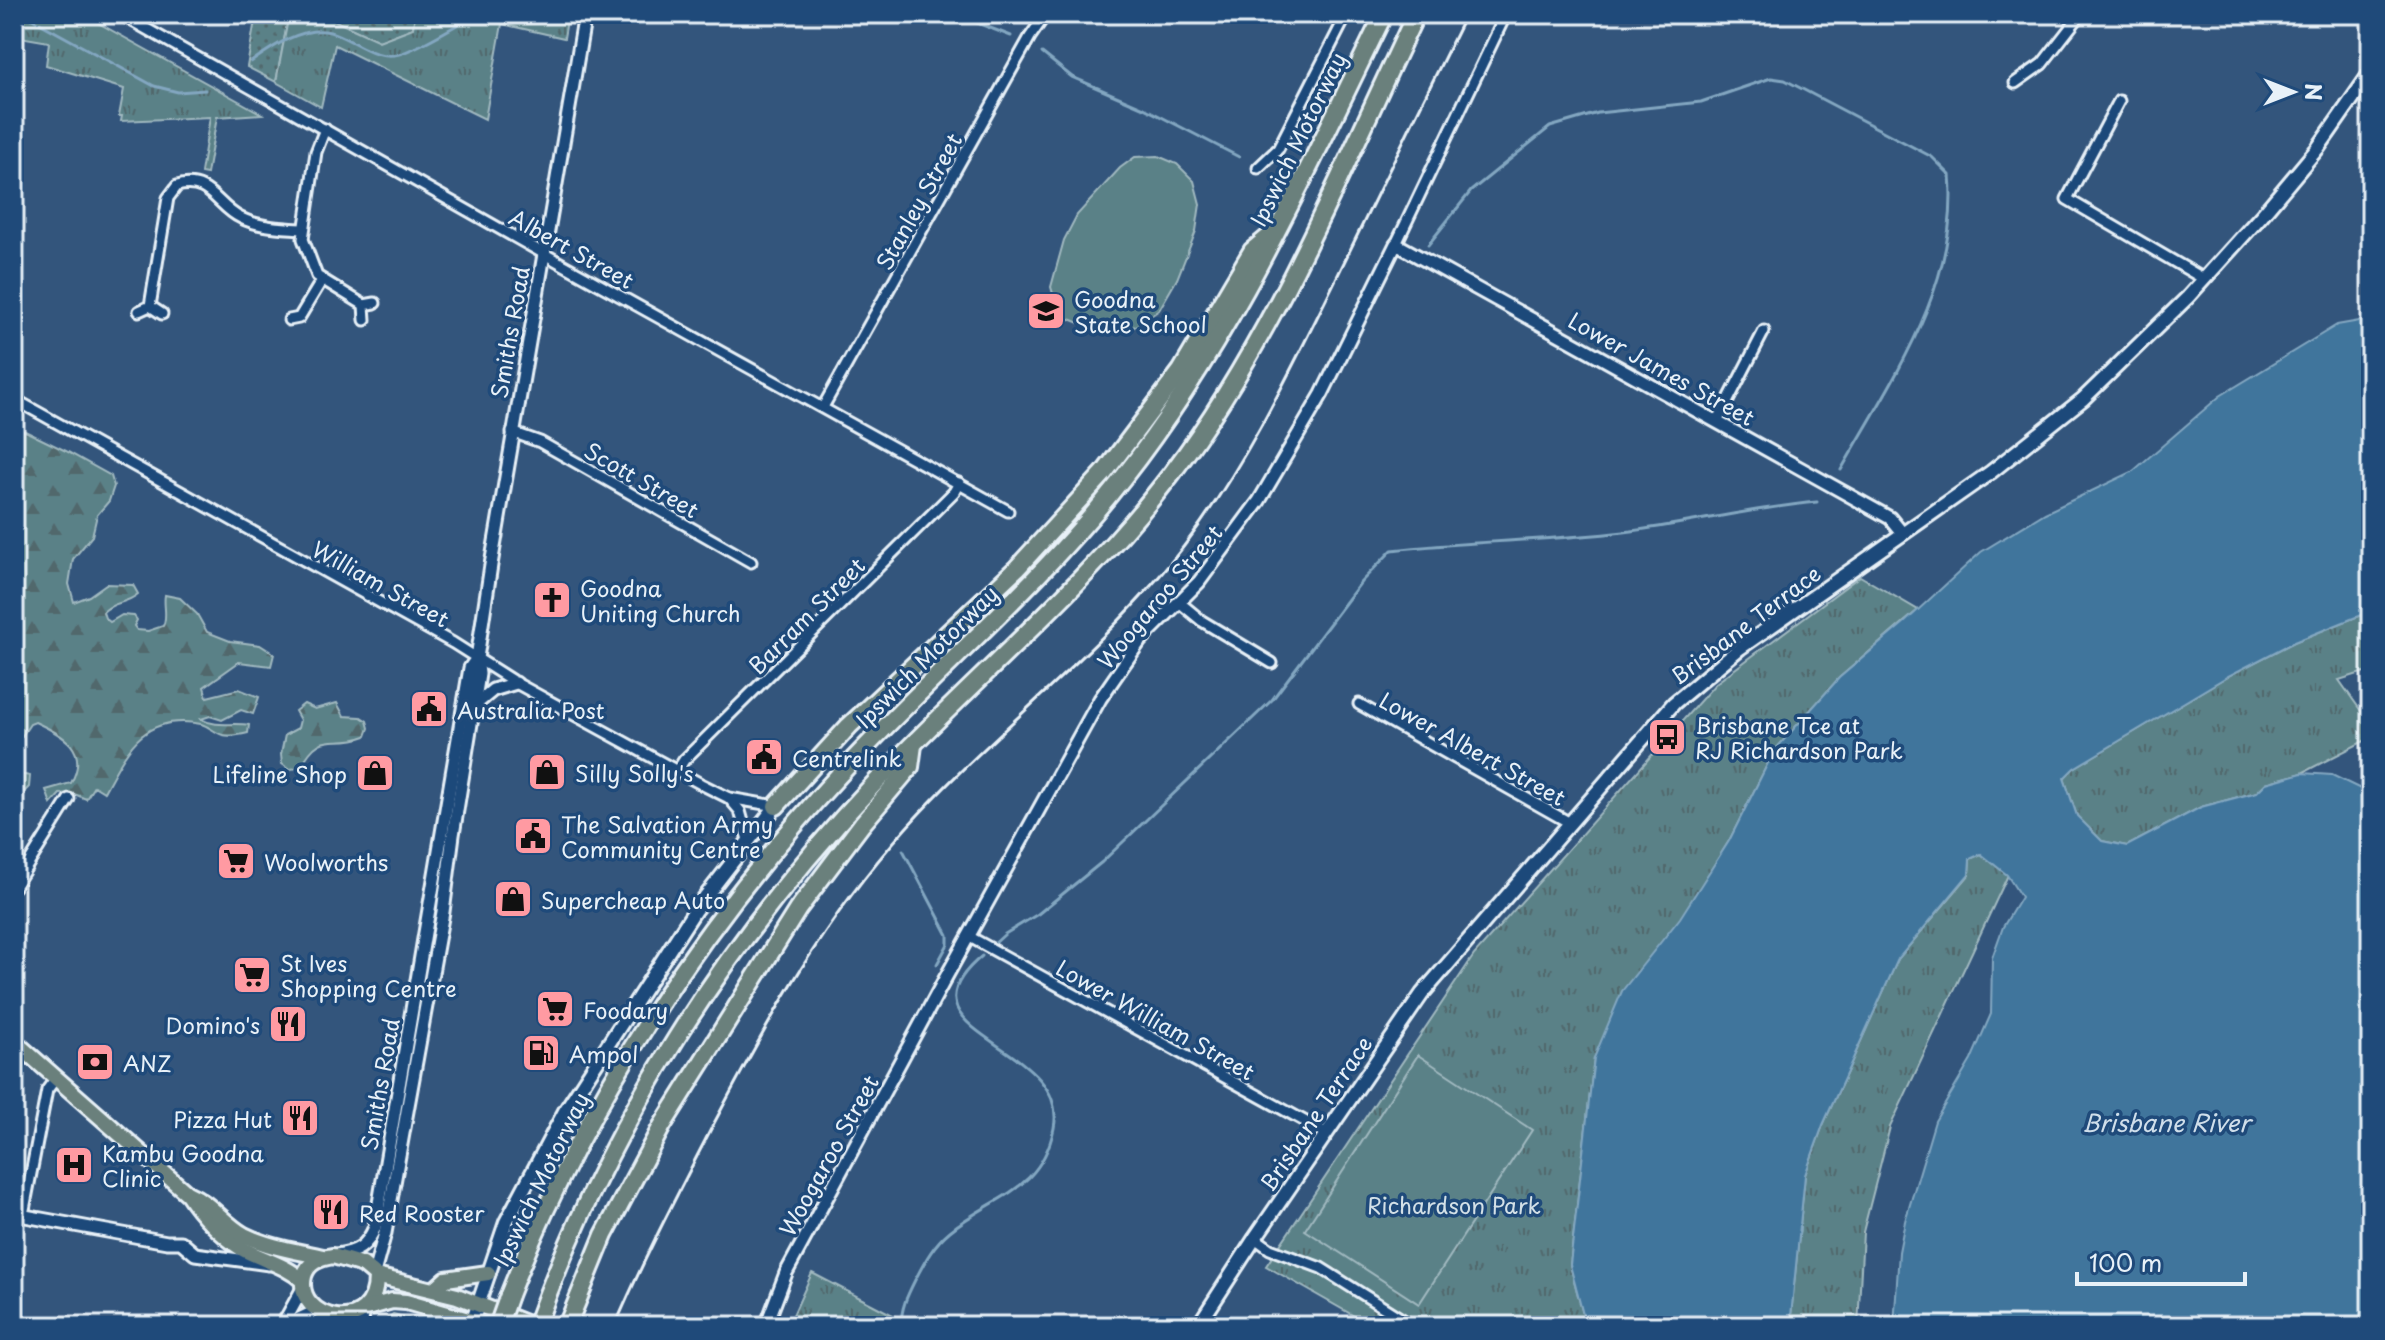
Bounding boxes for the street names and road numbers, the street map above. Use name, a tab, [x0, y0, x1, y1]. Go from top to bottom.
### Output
street label: Ipswich Motorway	[1241, 46, 1353, 232]
street label: Stanley Street	[867, 127, 969, 275]
street label: Albert Street	[504, 200, 640, 296]
street label: Smiths Road	[481, 263, 537, 401]
street label: Lower James Street	[1563, 303, 1761, 433]
street label: Scott Street	[579, 433, 706, 525]
street label: Woogaroo Street	[1089, 517, 1229, 675]
street label: William Street	[306, 532, 456, 634]
street label: Barram Street	[740, 549, 872, 681]
street label: Brisbane Terrace	[1663, 556, 1827, 692]
street label: Ipswich Motorway	[847, 577, 1005, 735]
street label: Lower Albert Street	[1374, 683, 1572, 813]
street label: Lower William Street	[1051, 951, 1261, 1087]
street label: Smiths Road	[351, 1015, 407, 1153]
street label: Brisbane Terrace	[1251, 1029, 1379, 1197]
street label: Woogaroo Street	[770, 1068, 886, 1241]
street label: Ipswich Motorway	[484, 1086, 596, 1272]

